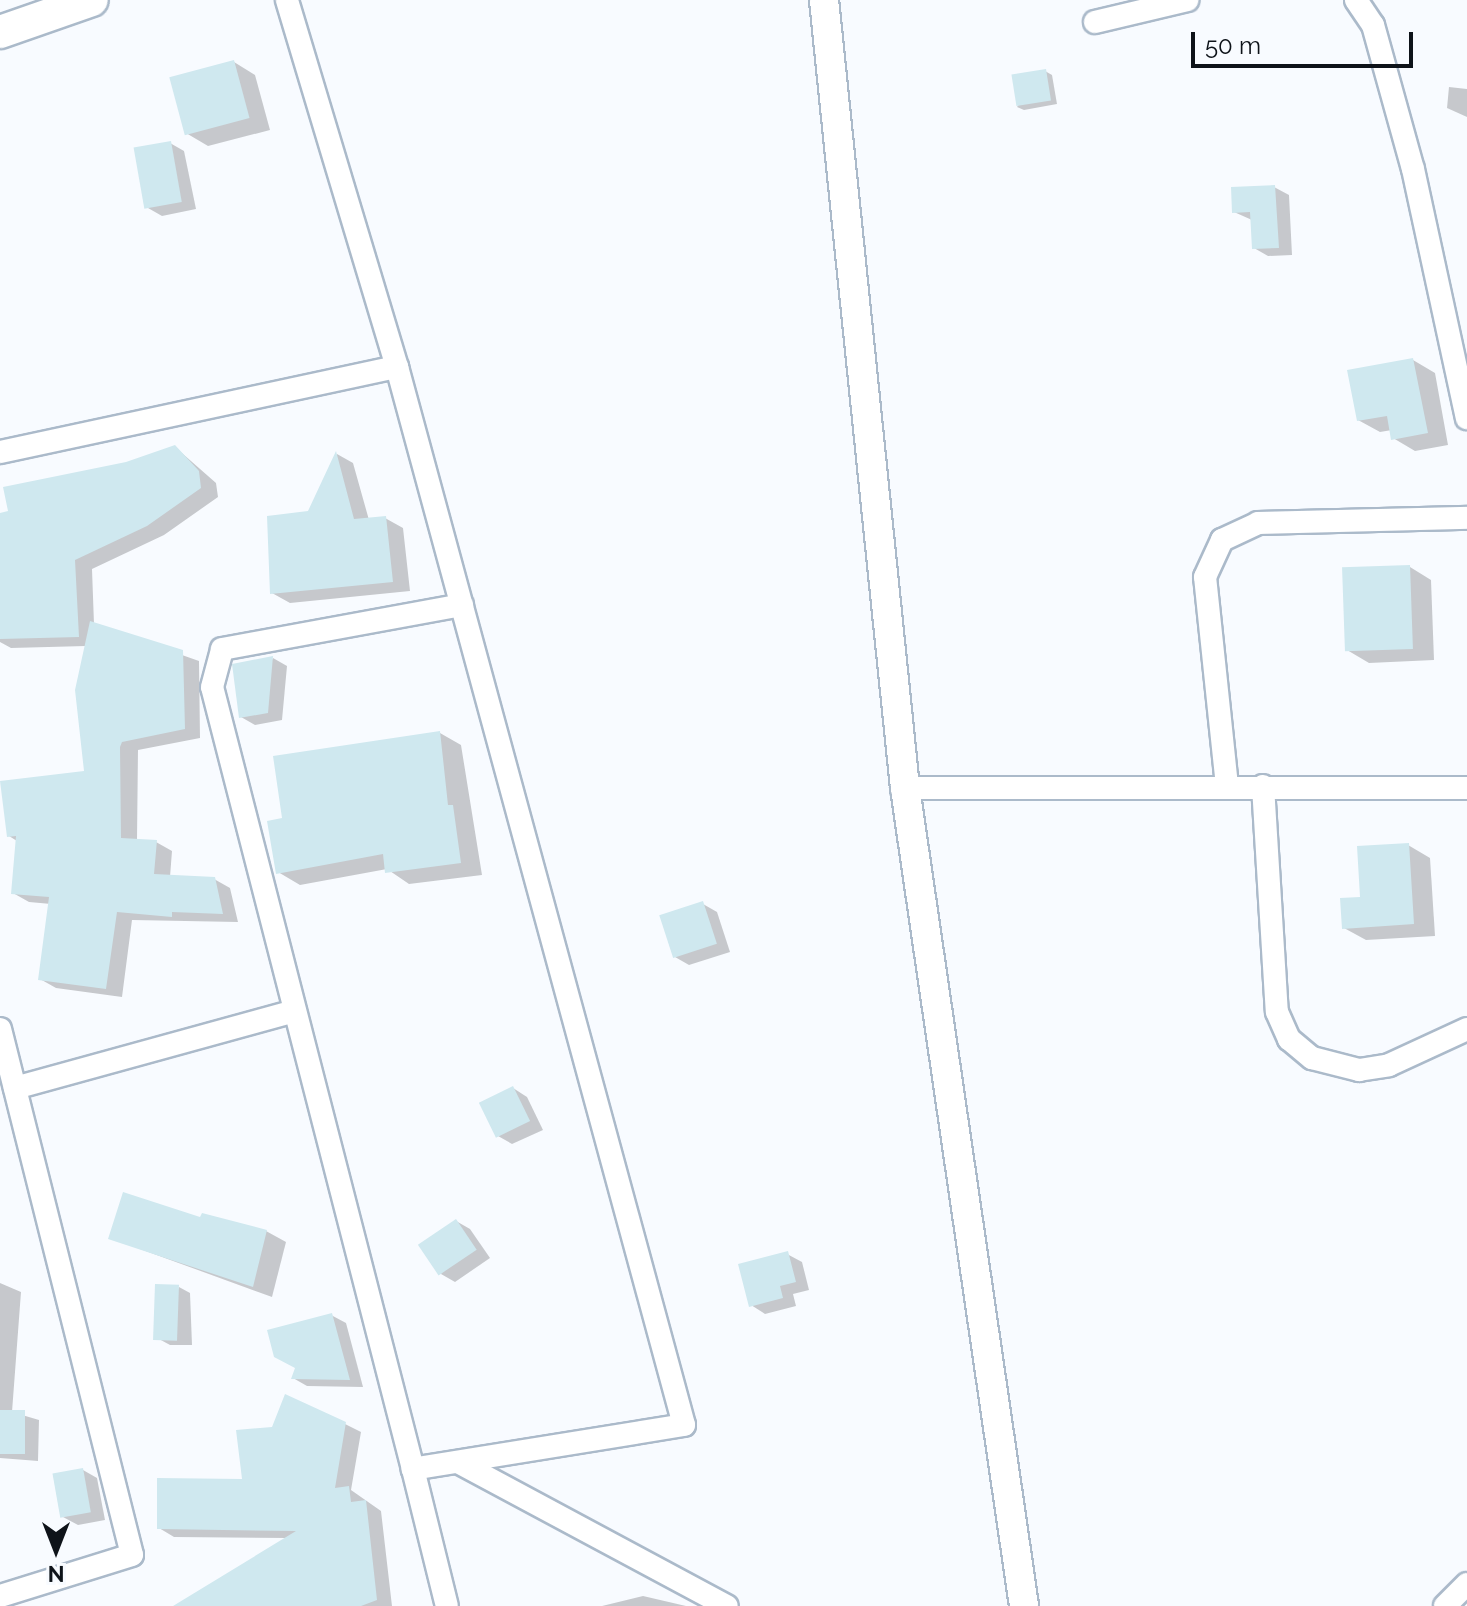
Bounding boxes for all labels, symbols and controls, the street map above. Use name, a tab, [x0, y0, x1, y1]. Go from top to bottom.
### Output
scale bar	[1195, 16, 1417, 66]
text: 50 m	[1205, 31, 1261, 60]
north arrow	[16, 1510, 96, 1590]
text: N	[48, 1561, 64, 1587]

